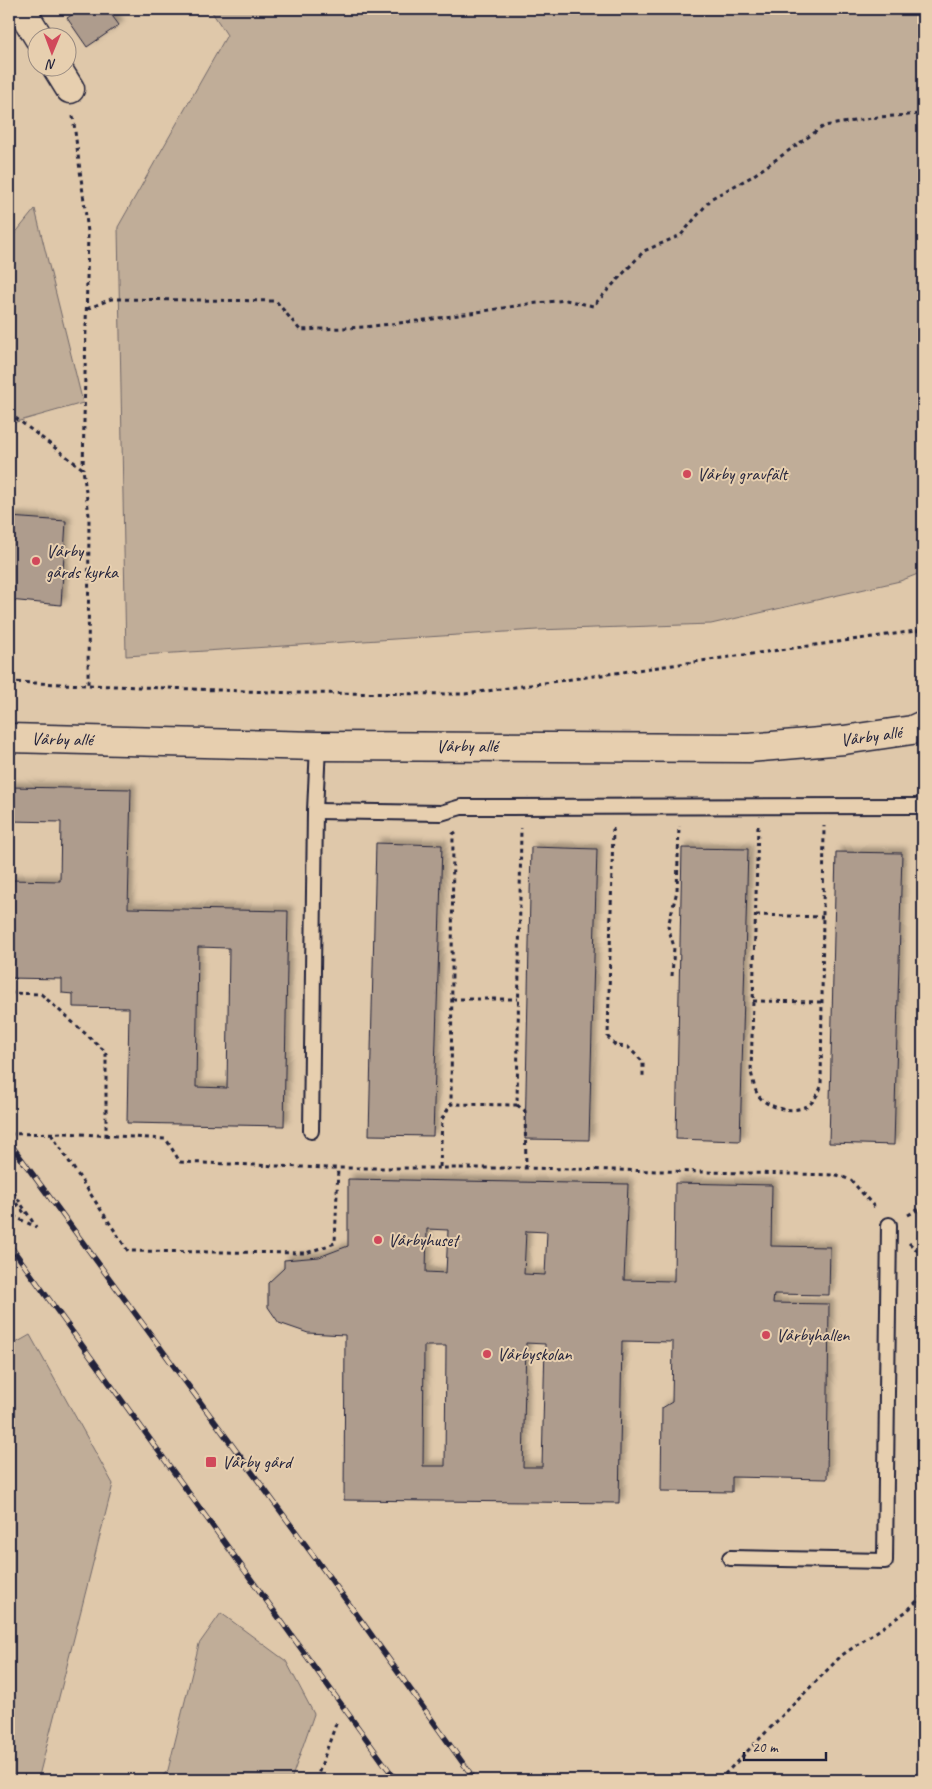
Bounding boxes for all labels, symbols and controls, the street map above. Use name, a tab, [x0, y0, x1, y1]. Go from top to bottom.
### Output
north arrow	[28, 28, 78, 78]
text: N	[45, 56, 56, 73]
place label: Vårby gravfält	[697, 463, 789, 485]
marker: Vårby gravfält	[681, 468, 693, 480]
place label: Vårby gårds kyrka	[46, 540, 119, 583]
marker: Vårby gårds kyrka	[30, 555, 42, 567]
street label: Vårby allé	[839, 720, 906, 751]
street label: Vårby allé	[31, 727, 96, 751]
street label: Vårby allé	[436, 735, 501, 757]
place label: Vårbyhuset	[388, 1229, 461, 1251]
marker: Vårbyhuset	[372, 1234, 384, 1246]
place label: Vårbyhallen	[776, 1324, 850, 1346]
marker: Vårbyhallen	[760, 1329, 772, 1341]
place label: Vårbyskolan	[497, 1343, 572, 1365]
marker: Vårbyskolan	[481, 1348, 493, 1360]
place label: Vårby gård	[222, 1451, 294, 1473]
marker: Vårby gård	[204, 1455, 218, 1469]
scale bar	[744, 1729, 827, 1761]
text: 20 m	[752, 1738, 779, 1757]

